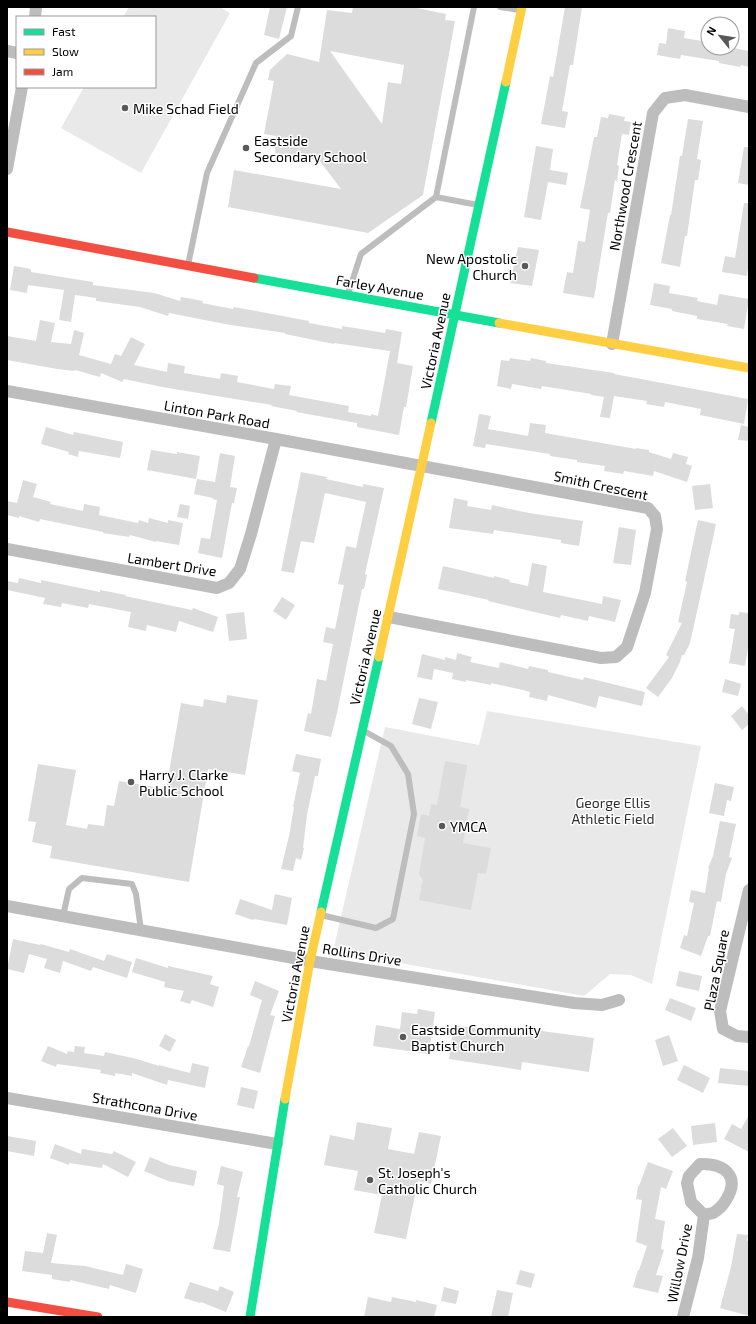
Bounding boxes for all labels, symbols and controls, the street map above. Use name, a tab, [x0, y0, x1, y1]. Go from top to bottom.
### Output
legend	[16, 16, 156, 88]
north arrow	[700, 16, 740, 56]
text: Fast	[52, 24, 76, 38]
text: N	[703, 24, 719, 37]
text: Slow	[52, 44, 79, 58]
text: Jam	[52, 64, 73, 78]
place label: Mike Schad Field	[133, 100, 239, 117]
marker: Mike Schad Field	[120, 103, 130, 113]
street label: Northwood Crescent	[605, 120, 645, 252]
place label: Eastside Secondary School	[254, 132, 367, 165]
marker: Eastside Secondary School	[241, 143, 251, 153]
place label: New Apostolic Church	[426, 250, 517, 283]
marker: New Apostolic Church	[520, 261, 530, 271]
street label: Farley Avenue	[335, 271, 425, 303]
street label: Victoria Avenue	[416, 291, 454, 391]
street label: Linton Park Road	[163, 396, 271, 432]
street label: Smith Crescent	[552, 467, 650, 503]
street label: Lambert Drive	[126, 549, 218, 579]
street label: Victoria Avenue	[346, 607, 384, 707]
place label: Harry J. Clarke Public School	[139, 766, 228, 799]
marker: Harry J. Clarke Public School	[126, 777, 136, 787]
park label: George Ellis Athletic Field	[571, 794, 655, 827]
place label: YMCA	[450, 818, 487, 835]
marker: YMCA	[437, 821, 447, 831]
street label: Victoria Avenue	[277, 924, 313, 1024]
street label: Plaza Square	[700, 928, 732, 1012]
street label: Rollins Drive	[321, 939, 403, 969]
place label: Eastside Community Baptist Church	[411, 1021, 542, 1054]
marker: Eastside Community Baptist Church	[398, 1032, 408, 1042]
street label: Strathcona Drive	[91, 1088, 199, 1124]
place label: St. Joseph's Catholic Church	[378, 1164, 477, 1197]
marker: St. Joseph's Catholic Church	[365, 1175, 375, 1185]
street label: Willow Drive	[663, 1222, 695, 1304]

